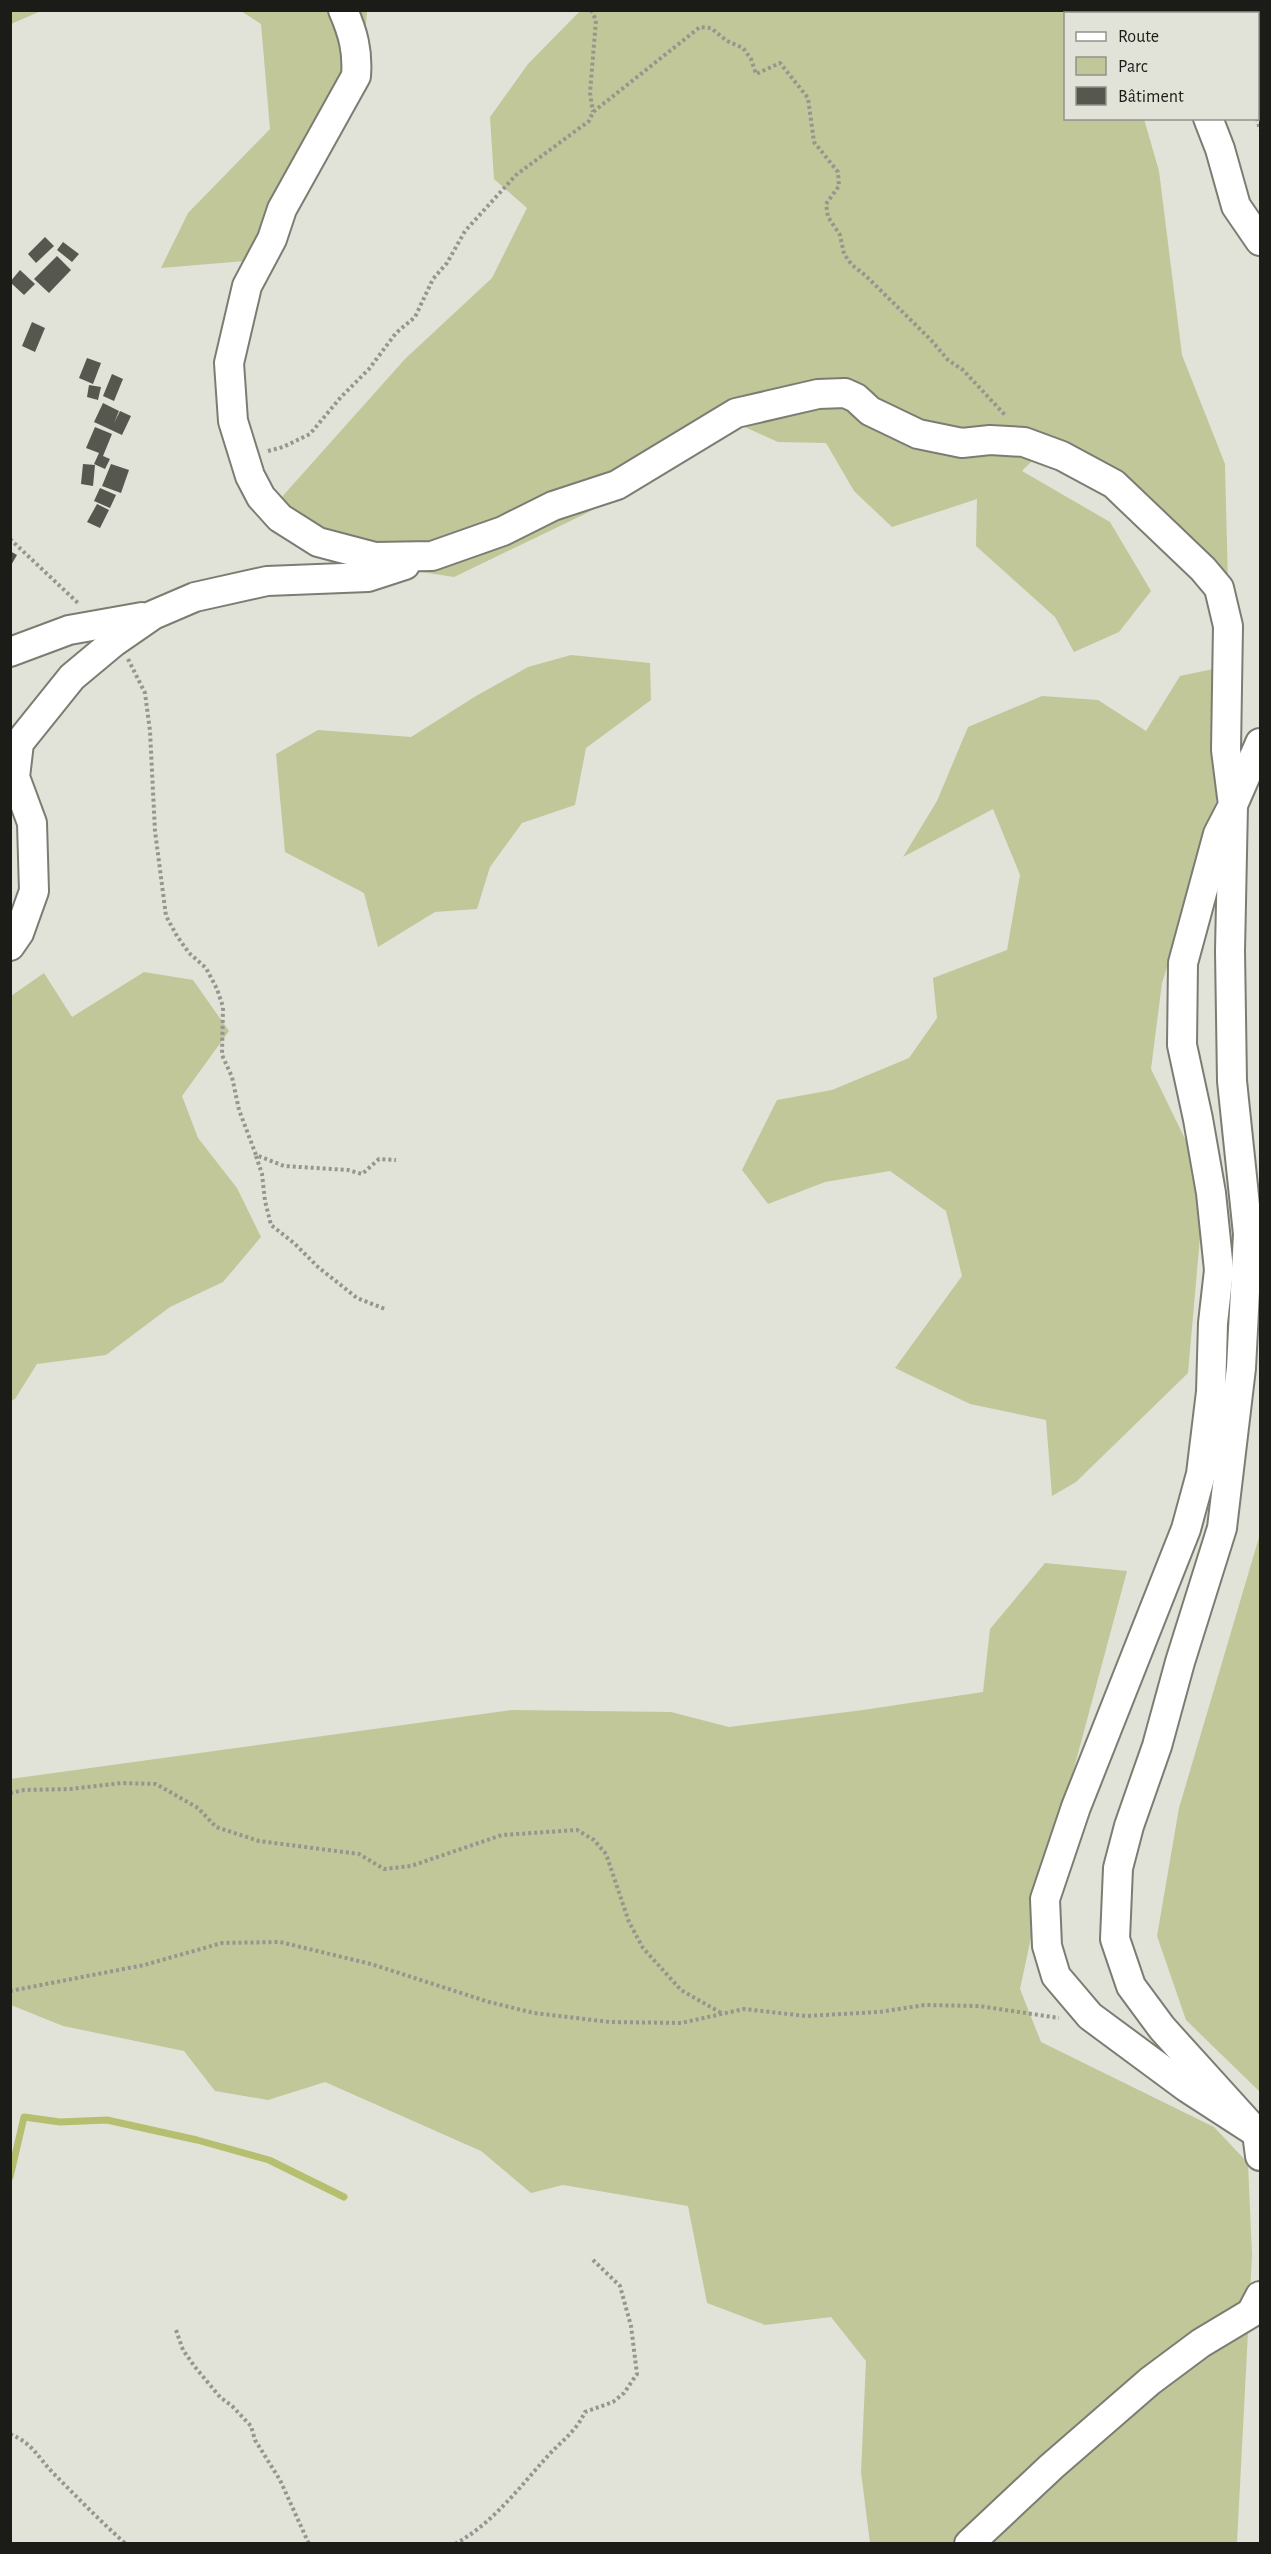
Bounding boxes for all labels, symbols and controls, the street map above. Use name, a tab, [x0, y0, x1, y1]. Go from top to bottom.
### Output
legend	[1064, 12, 1259, 120]
text: Route	[1118, 28, 1159, 46]
text: Parc	[1118, 58, 1148, 76]
text: Bâtiment	[1118, 88, 1184, 106]

